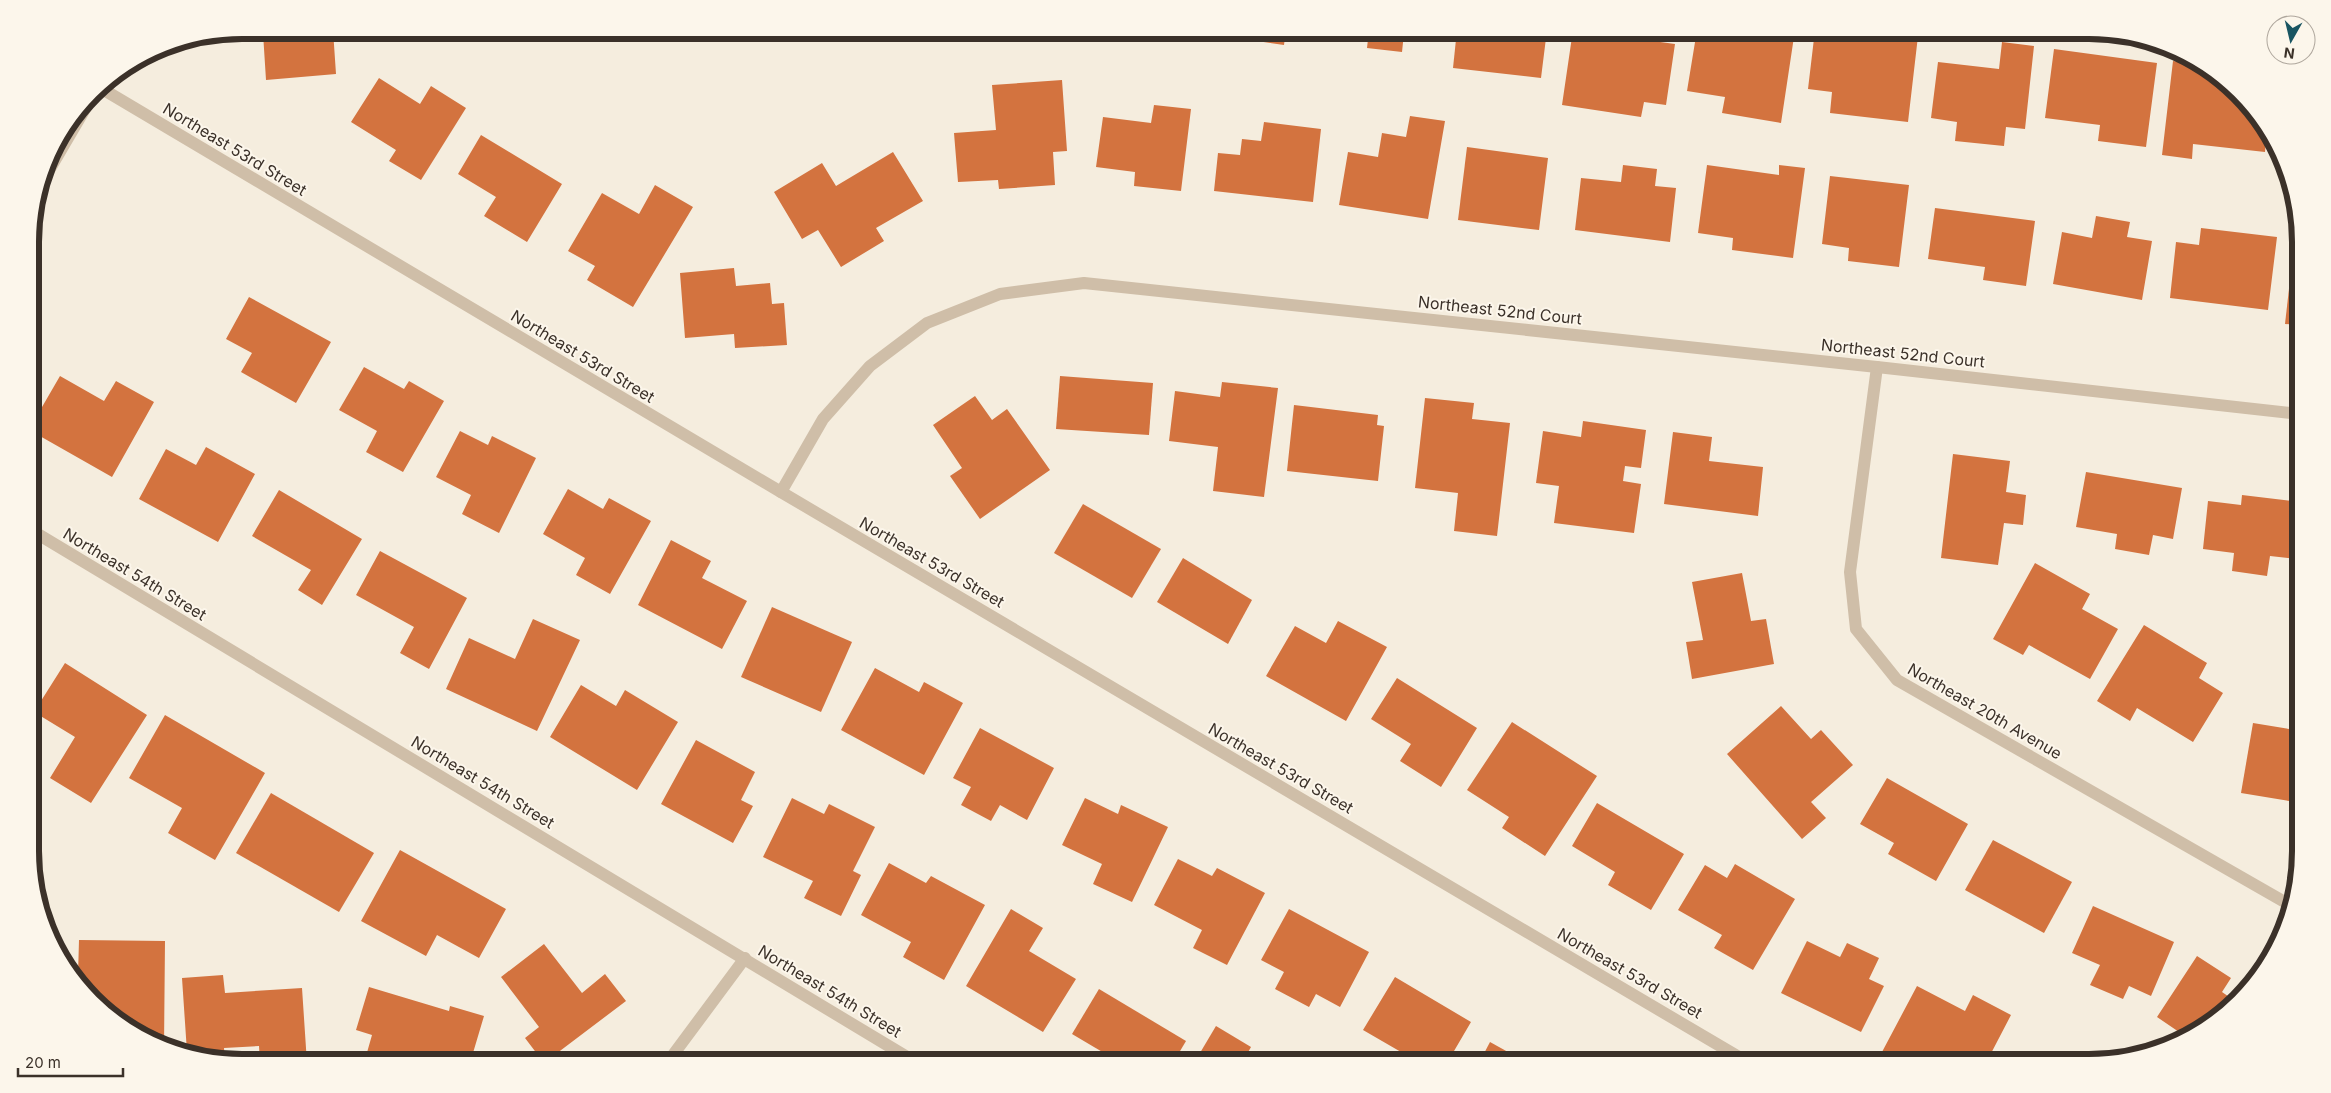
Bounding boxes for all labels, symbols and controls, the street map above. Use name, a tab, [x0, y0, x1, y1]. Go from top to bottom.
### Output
north arrow	[2266, 15, 2316, 65]
text: N	[2283, 44, 2296, 63]
street label: Northeast 53rd Street	[160, 98, 310, 200]
street label: Northeast 52nd Court	[1417, 291, 1583, 329]
street label: Northeast 53rd Street	[508, 305, 658, 407]
street label: Northeast 52nd Court	[1820, 334, 1986, 372]
street label: Northeast 53rd Street	[856, 512, 1008, 612]
street label: Northeast 54th Street	[60, 523, 210, 625]
street label: Northeast 20th Avenue	[1904, 659, 2066, 763]
street label: Northeast 53rd Street	[1205, 718, 1357, 818]
street label: Northeast 54th Street	[408, 731, 558, 833]
street label: Northeast 53rd Street	[1554, 923, 1706, 1023]
street label: Northeast 54th Street	[755, 940, 905, 1042]
scale bar	[18, 1046, 122, 1078]
text: 20 m	[25, 1053, 61, 1072]

